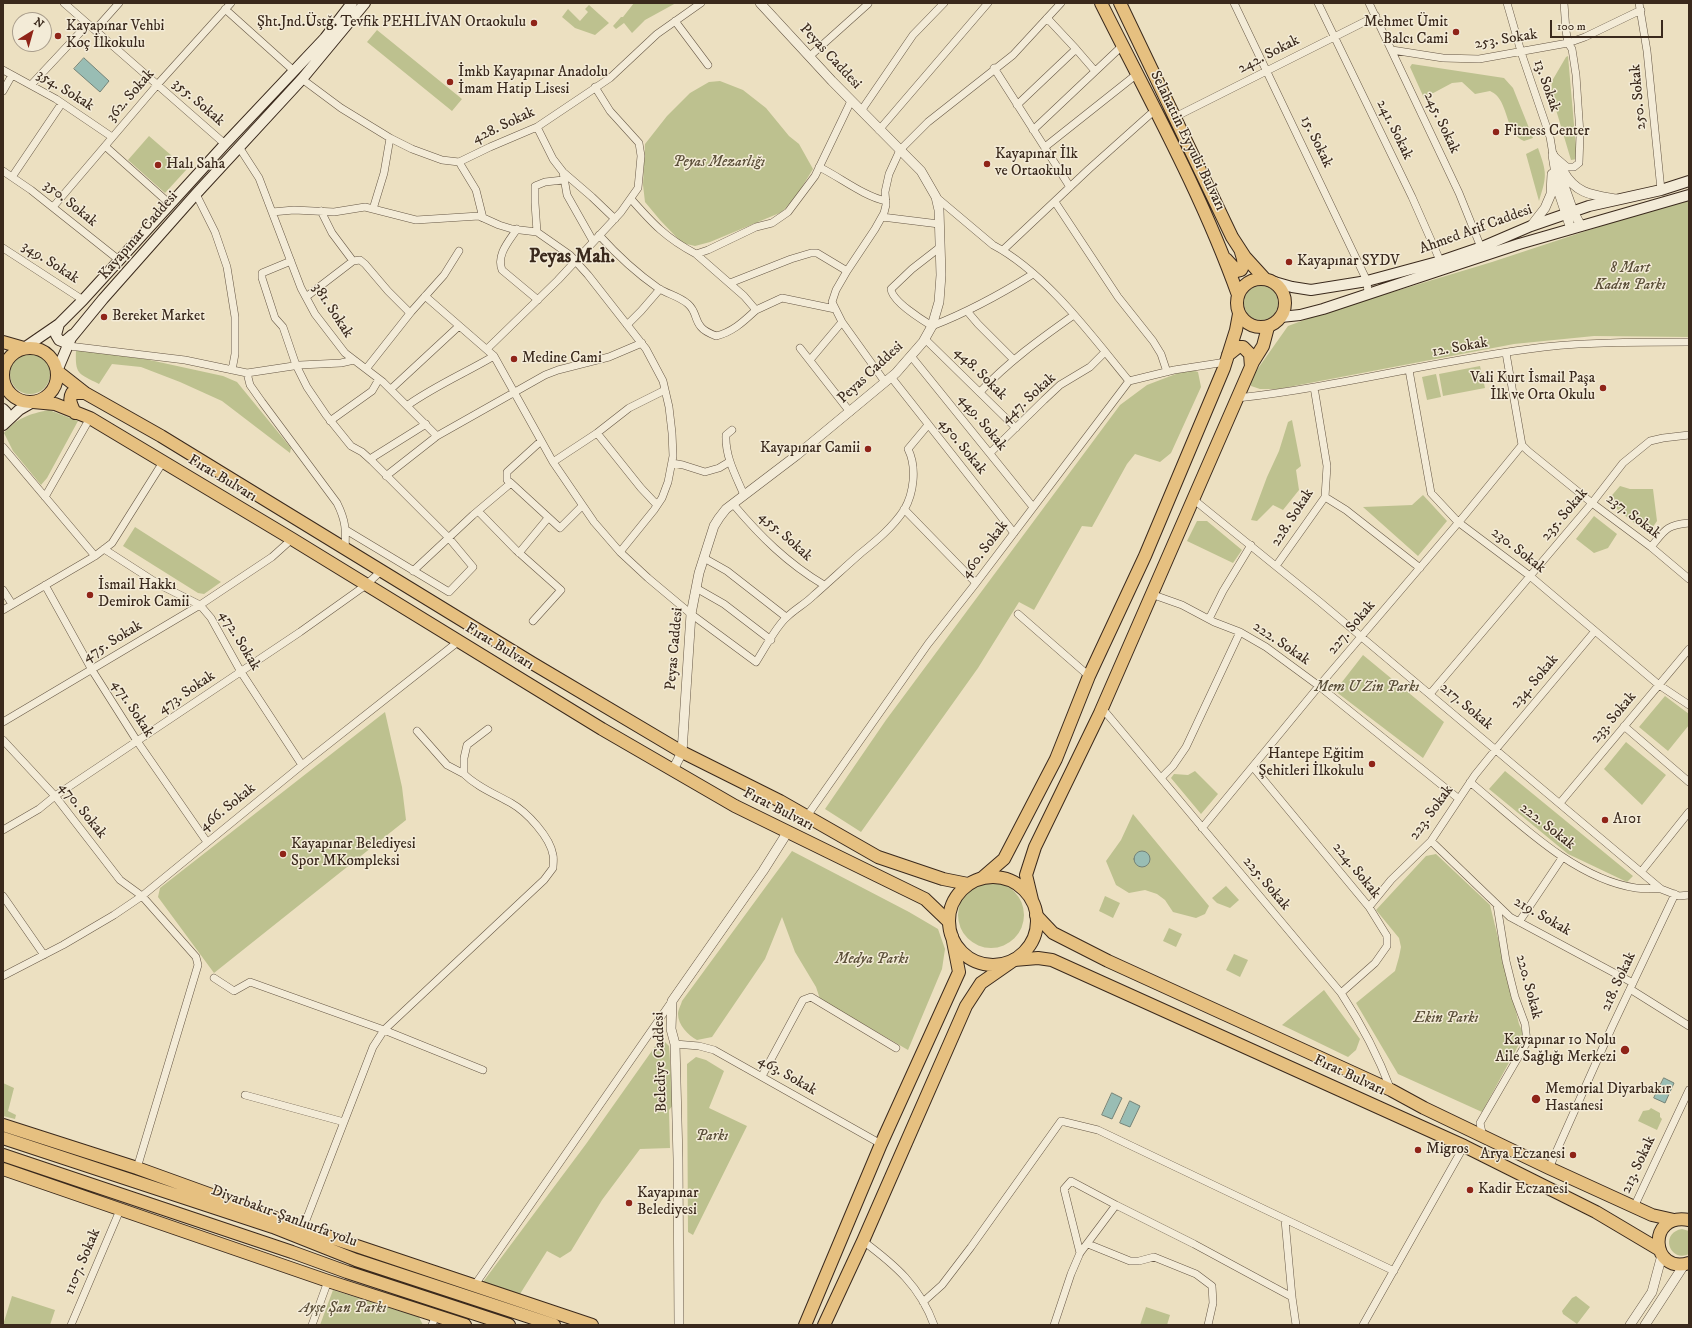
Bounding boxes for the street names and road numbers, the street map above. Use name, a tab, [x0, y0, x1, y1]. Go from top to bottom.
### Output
street label: Peyas Caddesi	[795, 21, 865, 93]
street label: 253. Sokak	[1473, 26, 1539, 54]
street label: 242. Sokak	[1235, 32, 1303, 78]
street label: 13. Sokak	[1529, 57, 1563, 115]
street label: 250. Sokak	[1627, 63, 1651, 131]
street label: 354. Sokak	[33, 66, 97, 116]
street label: 362. Sokak	[103, 66, 159, 126]
street label: Selahattin Eyyubi Bulvarı	[1145, 68, 1229, 214]
street label: 355. Sokak	[168, 75, 228, 131]
street label: 245. Sokak	[1419, 89, 1463, 157]
street label: 241. Sokak	[1372, 97, 1416, 163]
street label: 428. Sokak	[470, 104, 538, 148]
street label: 15. Sokak	[1296, 113, 1336, 171]
street label: 350. Sokak	[39, 177, 101, 231]
street label: Kayapınar Caddesi	[96, 188, 182, 284]
street label: Ahmed Arif Caddesi	[1417, 201, 1535, 259]
street label: 349. Sokak	[18, 238, 82, 288]
street label: 381. Sokak	[308, 280, 356, 342]
street label: 12. Sokak	[1431, 334, 1489, 362]
street label: Peyas Caddesi	[835, 338, 907, 408]
street label: 448. Sokak	[950, 344, 1010, 404]
street label: 447. Sokak	[998, 370, 1060, 428]
street label: 449. Sokak	[954, 391, 1010, 455]
street label: 450. Sokak	[934, 415, 990, 479]
street label: Fırat Bulvarı	[185, 452, 259, 506]
street label: 235. Sokak	[1538, 485, 1592, 545]
street label: 228. Sokak	[1268, 486, 1318, 550]
street label: 237. Sokak	[1602, 491, 1664, 543]
street label: 455. Sokak	[754, 508, 816, 566]
street label: 460. Sokak	[957, 518, 1013, 582]
street label: 230. Sokak	[1487, 524, 1549, 578]
street label: 227. Sokak	[1324, 597, 1380, 659]
street label: Peyas Caddesi	[662, 607, 688, 691]
street label: 472. Sokak	[214, 608, 264, 674]
street label: 475. Sokak	[80, 617, 146, 667]
street label: 222. Sokak	[1249, 618, 1313, 670]
street label: Fırat Bulvarı	[462, 620, 536, 674]
street label: 234. Sokak	[1507, 651, 1563, 713]
street label: 473. Sokak	[155, 667, 219, 719]
street label: 471. Sokak	[107, 677, 157, 741]
street label: 217. Sokak	[1436, 680, 1496, 734]
street label: 233. Sokak	[1587, 689, 1641, 747]
street label: 470. Sokak	[54, 779, 110, 843]
street label: 466. Sokak	[196, 780, 260, 836]
street label: 223. Sokak	[1406, 782, 1458, 844]
street label: Fırat Bulvarı	[740, 785, 816, 835]
street label: 222. Sokak	[1516, 800, 1578, 854]
street label: 224. Sokak	[1328, 839, 1384, 903]
street label: 225. Sokak	[1238, 853, 1294, 915]
street label: 219. Sokak	[1510, 893, 1574, 941]
street label: 218. Sokak	[1597, 949, 1641, 1015]
street label: 220. Sokak	[1511, 953, 1545, 1021]
street label: Belediye Caddesi	[650, 1011, 672, 1113]
street label: 463. Sokak	[754, 1052, 820, 1100]
street label: Fırat Bulvarı	[1310, 1052, 1388, 1100]
street label: 213. Sokak	[1618, 1133, 1660, 1197]
street label: Diyarbakır-Şanlıurfa yolu	[209, 1182, 359, 1252]
street label: 1107. Sokak	[61, 1226, 105, 1298]

